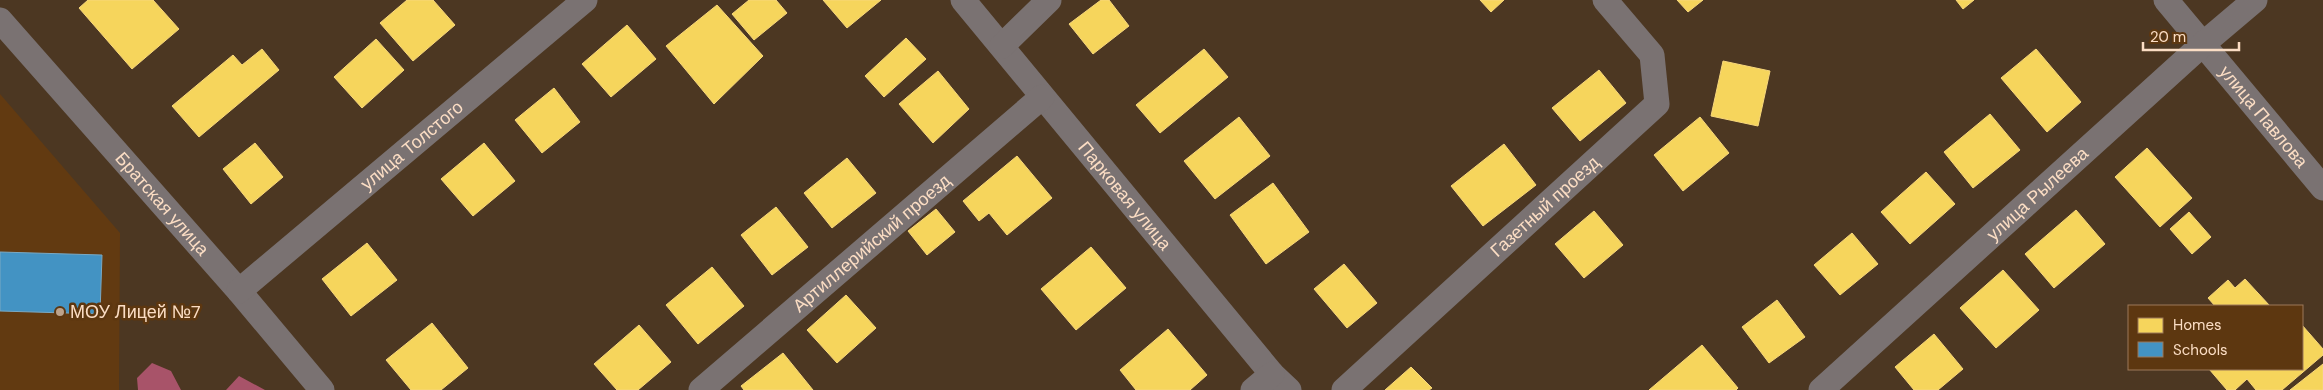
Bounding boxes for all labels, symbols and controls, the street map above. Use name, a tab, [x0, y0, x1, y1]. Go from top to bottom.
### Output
scale bar	[2143, 20, 2239, 52]
text: 20 m	[2150, 27, 2186, 47]
street label: улица Павлова	[2214, 60, 2314, 174]
street label: улица Толстого	[356, 95, 468, 196]
street label: Парковая улица	[1073, 136, 1177, 256]
street label: улица Рылеева	[1981, 141, 2094, 246]
street label: Братская улица	[110, 147, 215, 261]
street label: Газетный проезд	[1485, 150, 1605, 263]
street label: Артиллерийский проезд	[788, 169, 956, 318]
place label: МОУ Лицей №7	[70, 300, 201, 324]
legend	[2128, 305, 2303, 370]
marker: МОУ Лицей №7	[54, 306, 66, 318]
text: Homes	[2173, 315, 2222, 335]
text: Schools	[2173, 340, 2228, 360]

